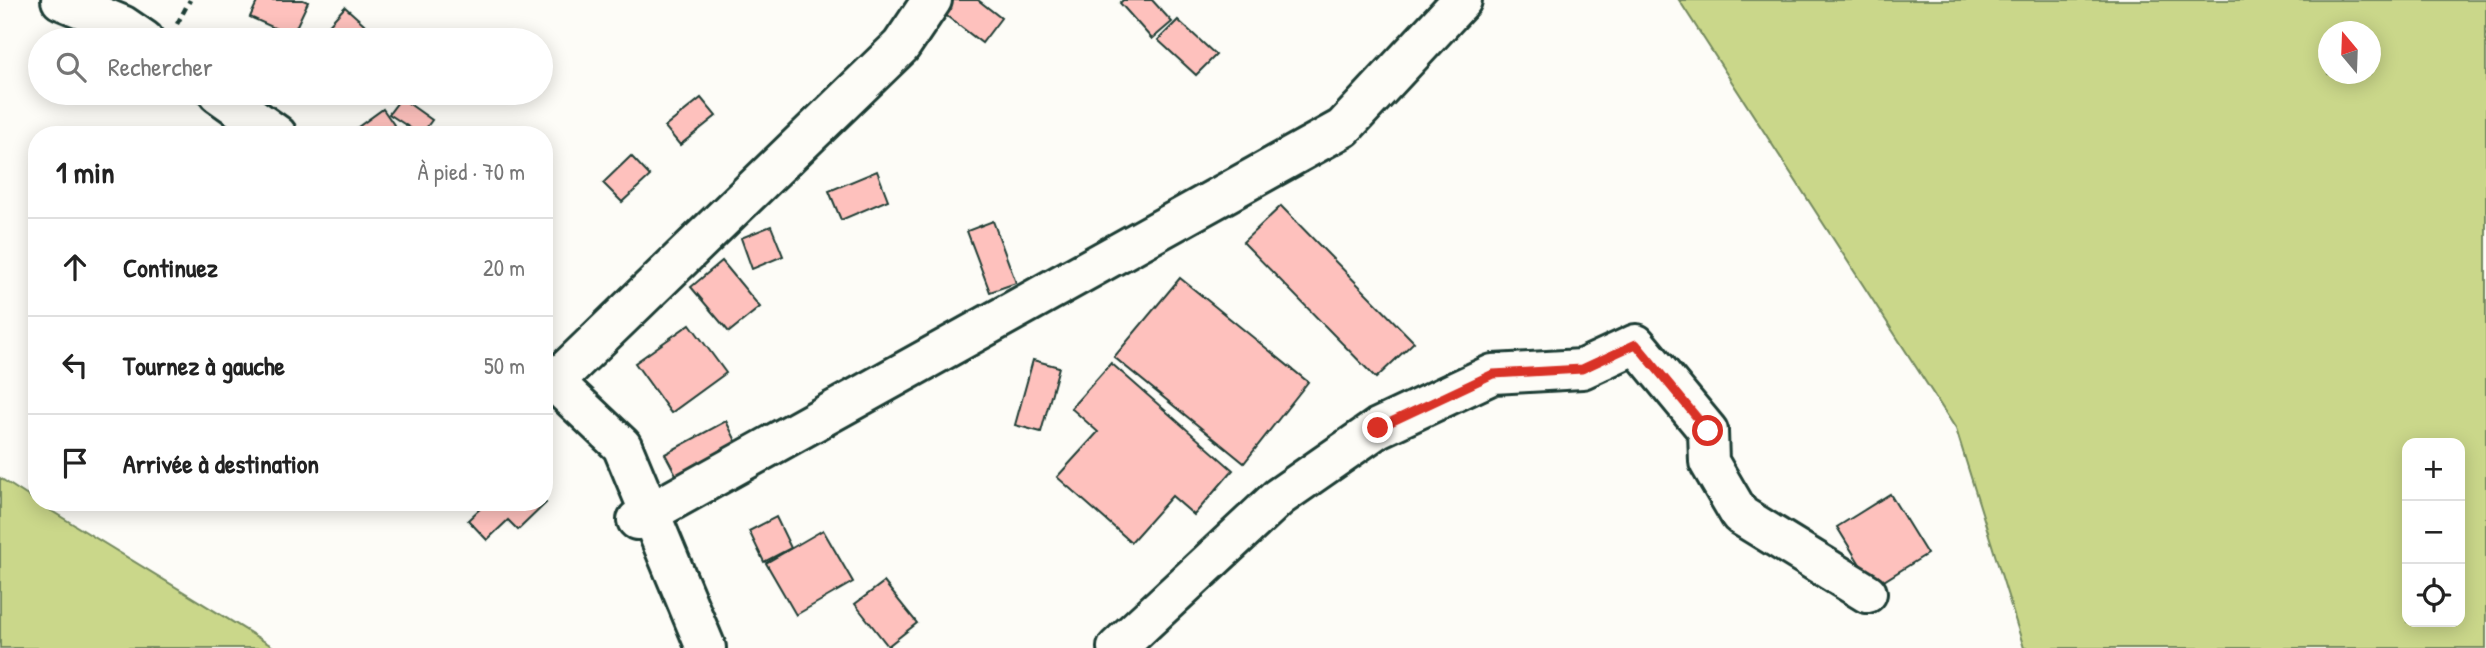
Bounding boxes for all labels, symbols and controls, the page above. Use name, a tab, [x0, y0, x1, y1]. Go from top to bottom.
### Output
north arrow	[2318, 21, 2381, 84]
search box	[28, 28, 553, 105]
icon: search	[52, 48, 90, 86]
text: Rechercher	[108, 49, 213, 84]
text: 1 min	[56, 152, 114, 192]
text: À pied · 70 m	[418, 156, 525, 187]
icon: ahead	[56, 248, 94, 286]
text: Continuez	[123, 250, 218, 285]
text: 20 m	[483, 252, 525, 283]
icon: left	[56, 346, 94, 384]
text: Tournez à gauche	[123, 348, 285, 383]
text: 50 m	[484, 350, 525, 381]
route end	[1362, 412, 1393, 443]
route start	[1692, 415, 1723, 446]
map controls	[2402, 438, 2465, 627]
button: +	[2402, 438, 2465, 501]
icon: arrive	[56, 444, 94, 482]
text: Arrivée à destination	[123, 446, 319, 481]
button: −	[2402, 501, 2465, 564]
button: locate	[2402, 564, 2465, 627]

